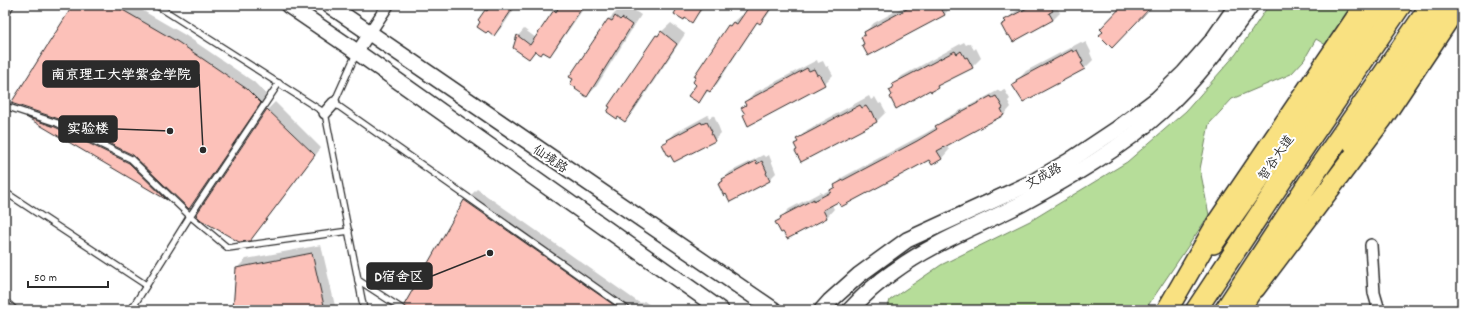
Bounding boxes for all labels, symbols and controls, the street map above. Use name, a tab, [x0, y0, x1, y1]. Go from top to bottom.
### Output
callout: 南京理工大学紫金学院	[43, 61, 199, 87]
text: 南京理工大学紫金学院	[51, 66, 191, 86]
callout: 实验楼	[59, 116, 117, 142]
text: 实验楼	[67, 120, 109, 140]
street label: 智谷大道	[1254, 132, 1300, 185]
street label: 仙境路	[528, 141, 571, 179]
street label: 文成路	[1023, 159, 1066, 195]
scale bar	[28, 263, 108, 289]
callout: D宿舍区	[367, 263, 432, 289]
text: D宿舍区	[374, 268, 424, 288]
text: 50 m	[34, 270, 57, 287]

